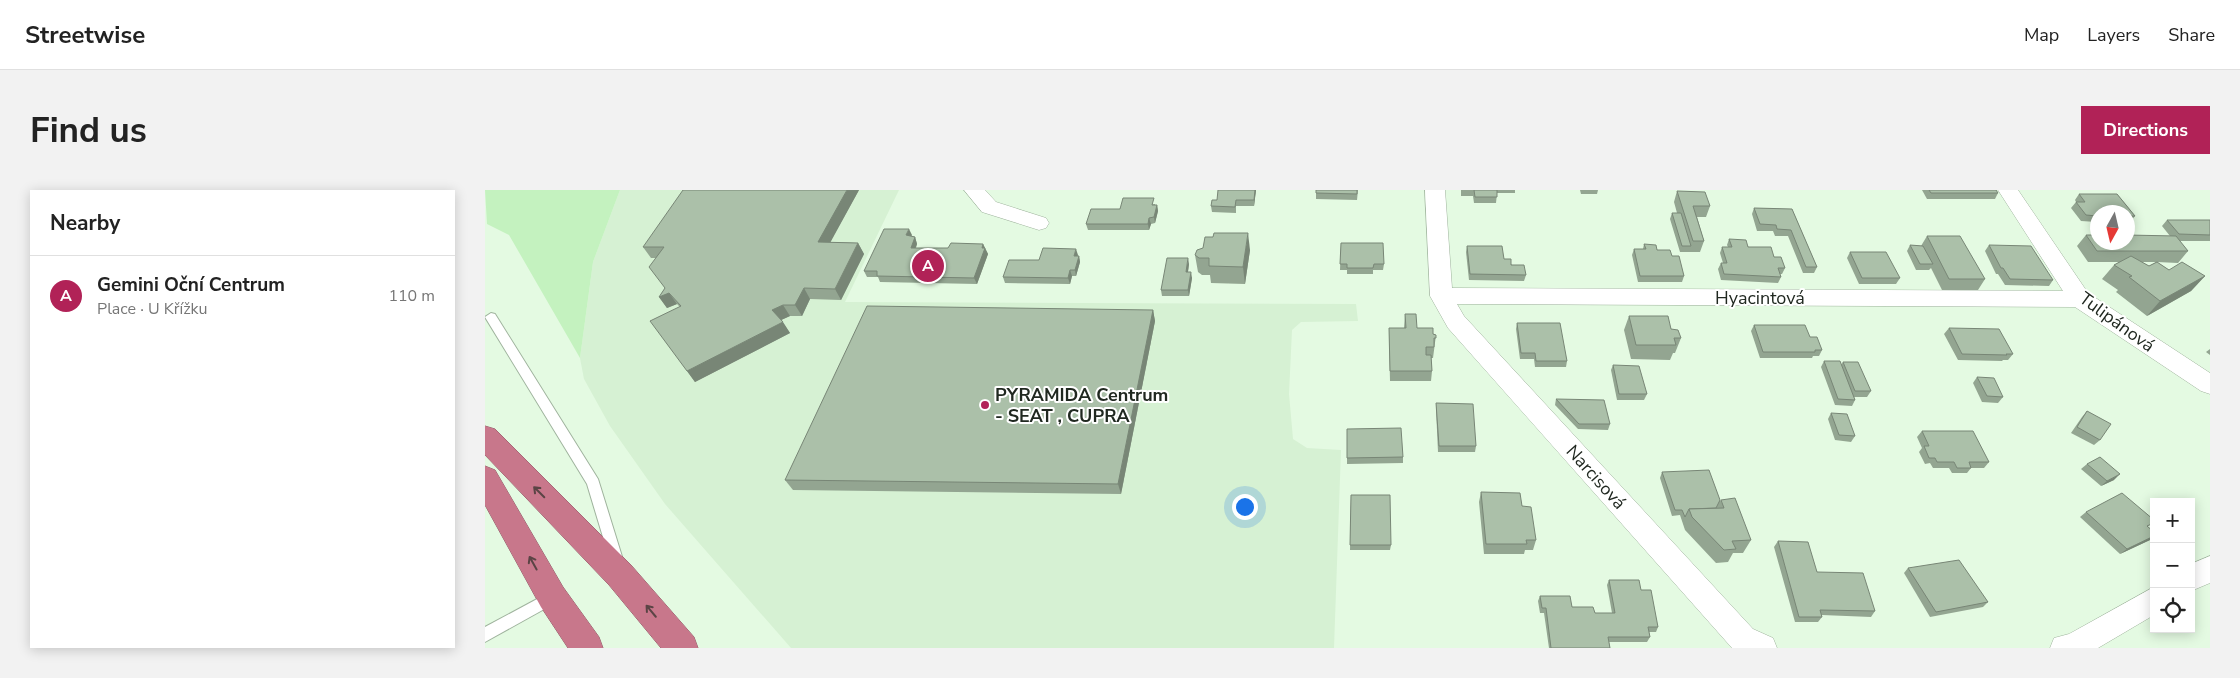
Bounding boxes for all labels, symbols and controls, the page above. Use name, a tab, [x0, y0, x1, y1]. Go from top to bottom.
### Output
text: Streetwise	[25, 19, 145, 51]
text: Map	[2024, 23, 2059, 47]
text: Layers	[2087, 23, 2140, 47]
text: Share	[2168, 23, 2215, 47]
button: Directions	[2081, 106, 2210, 154]
text: Find us	[30, 107, 147, 154]
north arrow	[2090, 205, 2135, 250]
text: Nearby	[50, 209, 120, 237]
pin: A	[912, 247, 944, 285]
text: Gemini Oční Centrum	[97, 272, 285, 298]
text: A	[60, 285, 72, 307]
text: 110 m	[388, 285, 435, 307]
street label: Hyacintová	[1715, 286, 1805, 310]
street label: Tulipánová	[2074, 286, 2160, 358]
text: Place · U Křížku	[97, 298, 208, 320]
place label: PYRAMIDA Centrum - SEAT , CUPRA	[995, 383, 1168, 428]
marker: PYRAMIDA Centrum - SEAT , CUPRA	[979, 399, 991, 411]
street label: Narcisová	[1561, 440, 1631, 514]
one-way arrow	[534, 487, 546, 499]
your location	[1232, 494, 1258, 520]
map controls	[2150, 498, 2195, 633]
button: +	[2150, 498, 2195, 543]
button: −	[2150, 543, 2195, 588]
one-way arrow	[527, 556, 537, 570]
button: locate	[2150, 588, 2195, 633]
one-way arrow	[645, 604, 656, 617]

